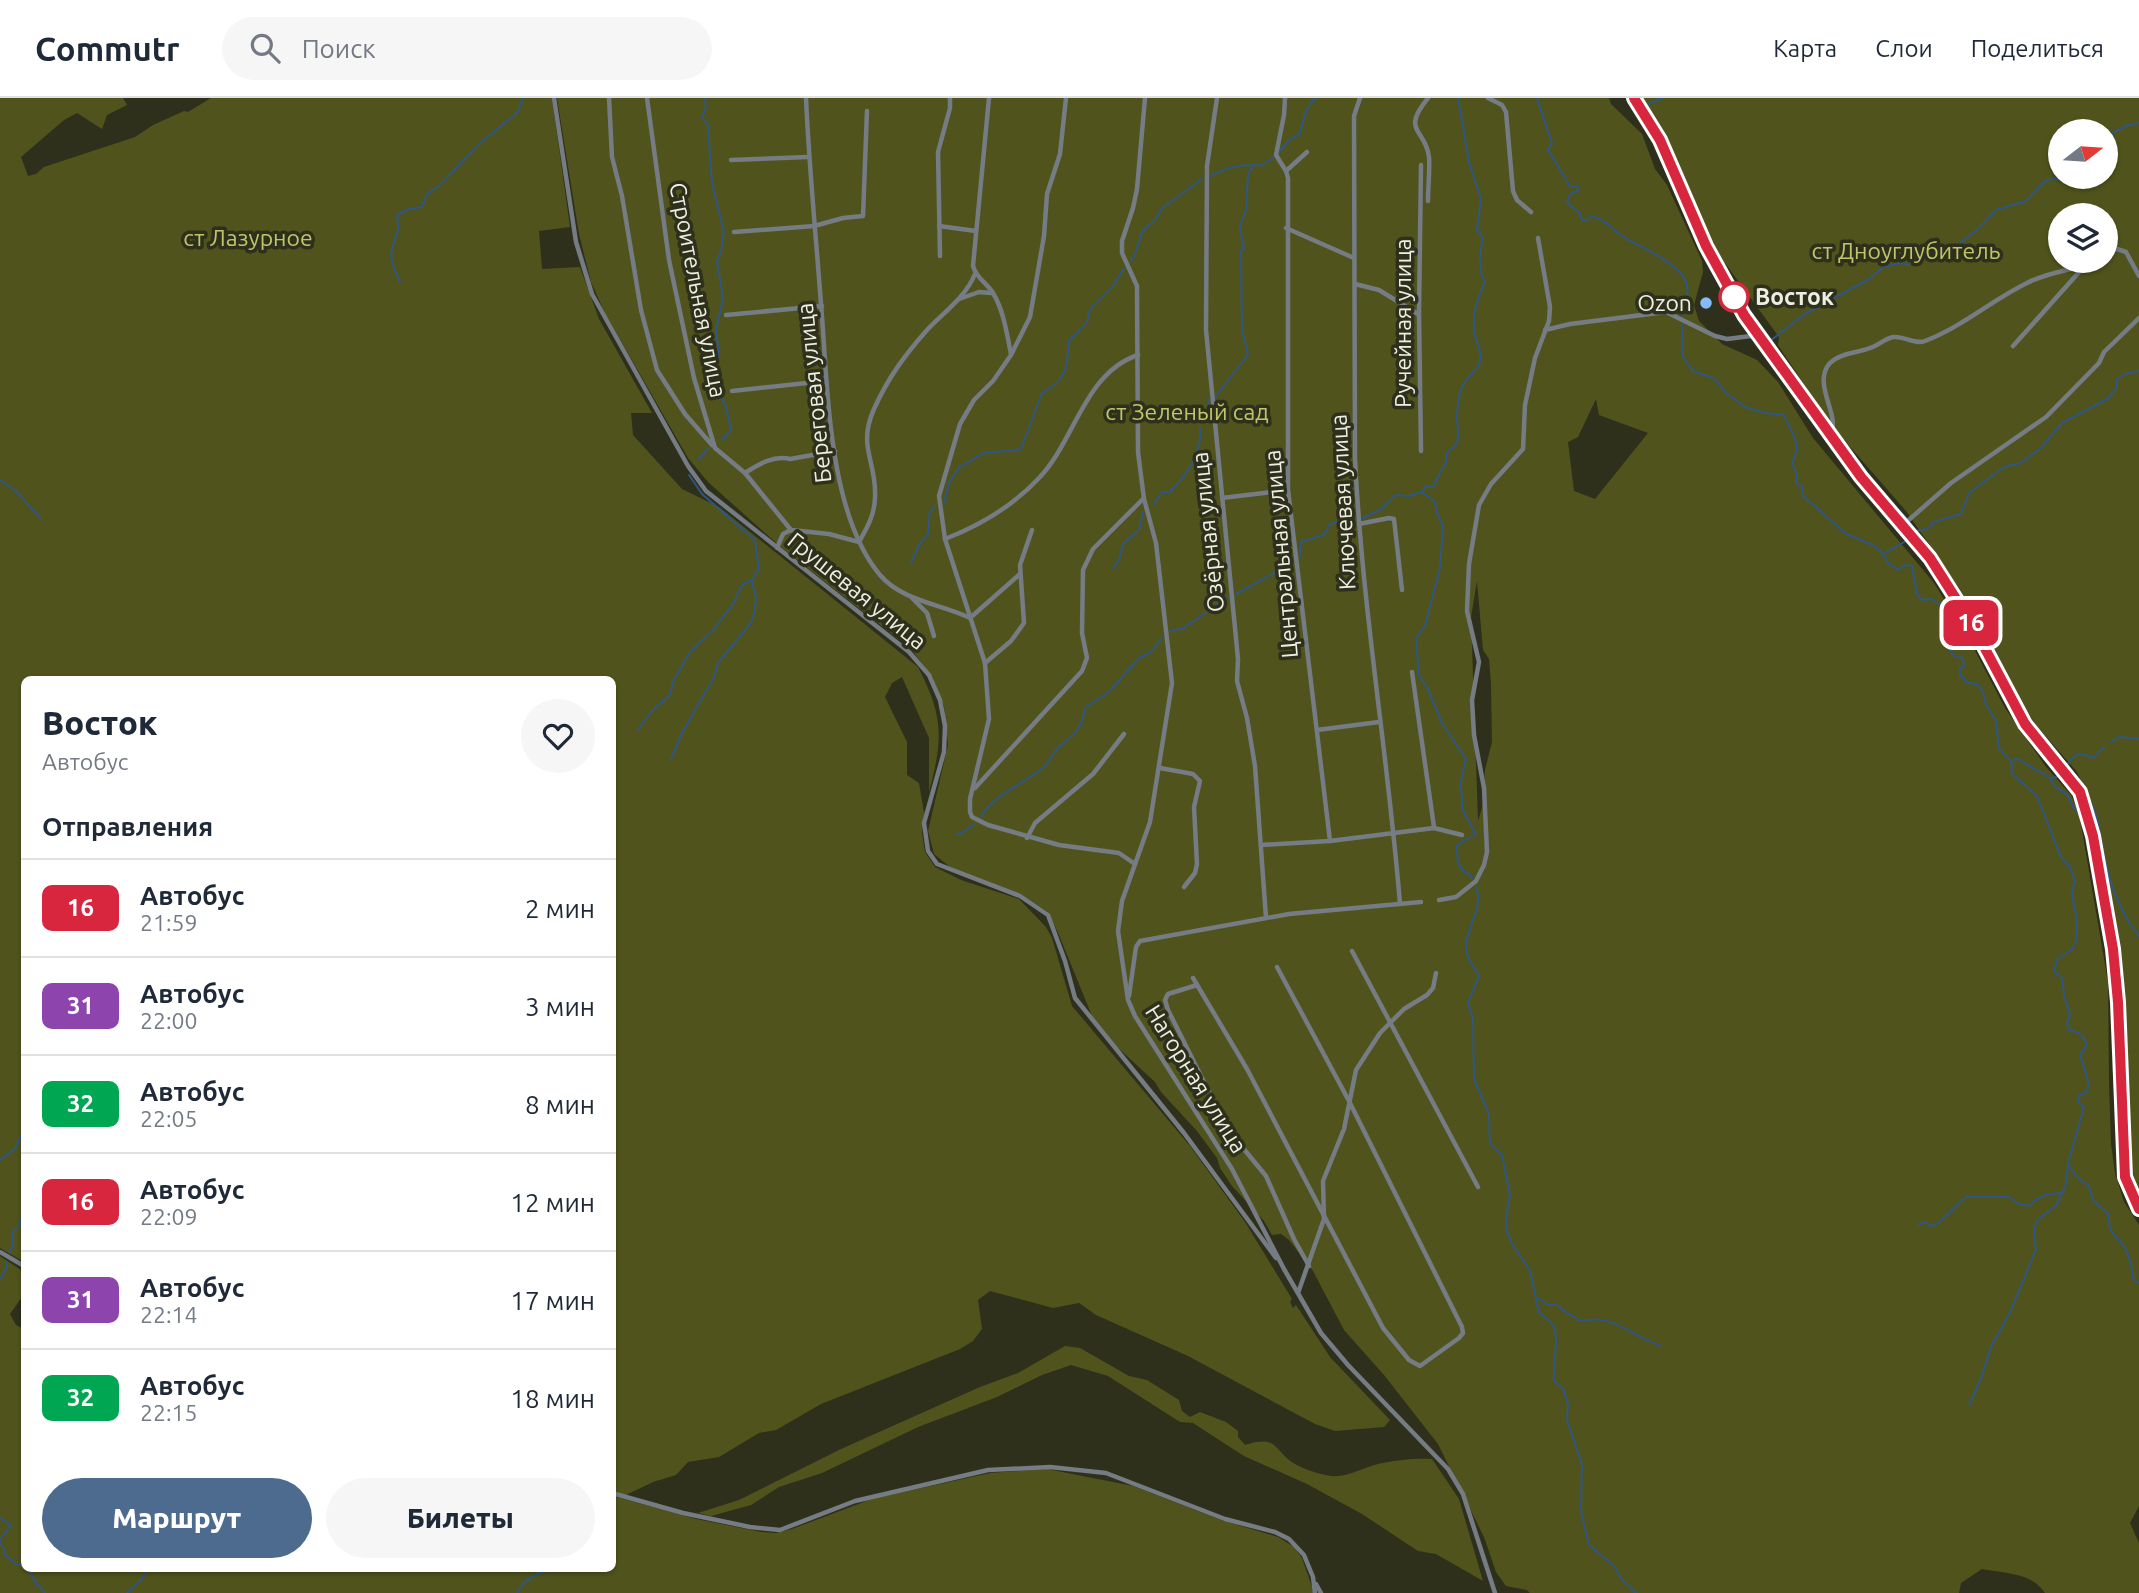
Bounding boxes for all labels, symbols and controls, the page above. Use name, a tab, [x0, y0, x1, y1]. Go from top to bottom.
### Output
search box	[222, 17, 712, 80]
icon: search	[246, 29, 284, 67]
text: Commutr	[35, 30, 180, 67]
text: Поиск	[302, 34, 376, 63]
text: Карта	[1773, 35, 1837, 62]
text: Слои	[1875, 35, 1933, 62]
text: Поделиться	[1971, 35, 2104, 62]
north arrow	[2048, 119, 2118, 189]
map controls	[2048, 119, 2118, 273]
street label: Строительная улица	[665, 180, 732, 400]
button: layers	[2048, 203, 2118, 273]
park label: ст Лазурное	[183, 225, 313, 250]
street label: Ручейная улица	[1390, 238, 1415, 408]
park label: ст Дноуглубитель	[1811, 238, 2001, 263]
marker: Восток	[1719, 282, 1749, 312]
place label: Восток	[1755, 284, 1834, 309]
place label: Ozon	[1637, 290, 1692, 315]
marker: Ozon	[1698, 295, 1714, 311]
street label: Береговая улица	[792, 302, 835, 484]
park label: ст Зеленый сад	[1105, 399, 1269, 424]
street label: Ключевая улица	[1325, 413, 1360, 591]
street label: Центральная улица	[1259, 449, 1302, 659]
street label: Озёрная улица	[1187, 451, 1228, 613]
street label: Грушевая улица	[783, 527, 931, 654]
line badge: 16	[1940, 600, 2002, 646]
text: 16	[1957, 609, 1985, 636]
button: heart	[521, 699, 595, 773]
text: Восток	[42, 704, 157, 741]
text: Автобус	[42, 749, 129, 774]
text: Отправления	[42, 812, 213, 841]
text: Автобус	[140, 881, 244, 910]
text: 16	[67, 894, 94, 921]
text: 2 мин	[525, 894, 595, 923]
text: 21:59	[140, 910, 198, 935]
text: Автобус	[140, 979, 244, 1008]
text: 31	[67, 992, 94, 1019]
text: 3 мин	[525, 992, 595, 1021]
street label: Нагорная улица	[1141, 1000, 1252, 1157]
text: 22:00	[140, 1008, 198, 1033]
text: Автобус	[140, 1077, 244, 1106]
text: 32	[67, 1090, 94, 1117]
text: 8 мин	[525, 1090, 595, 1119]
text: 22:05	[140, 1106, 198, 1131]
text: Автобус	[140, 1175, 244, 1204]
text: 16	[67, 1188, 94, 1215]
text: 12 мин	[510, 1188, 595, 1217]
text: 22:09	[140, 1204, 198, 1229]
text: Автобус	[140, 1273, 244, 1302]
text: 31	[67, 1286, 94, 1313]
text: 17 мин	[510, 1286, 595, 1315]
text: 22:14	[140, 1302, 198, 1327]
text: Автобус	[140, 1371, 244, 1400]
text: 32	[67, 1384, 94, 1411]
text: 18 мин	[510, 1384, 595, 1413]
text: 22:15	[140, 1400, 198, 1425]
button: Маршрут	[42, 1478, 312, 1558]
button: Билеты	[326, 1478, 595, 1558]

